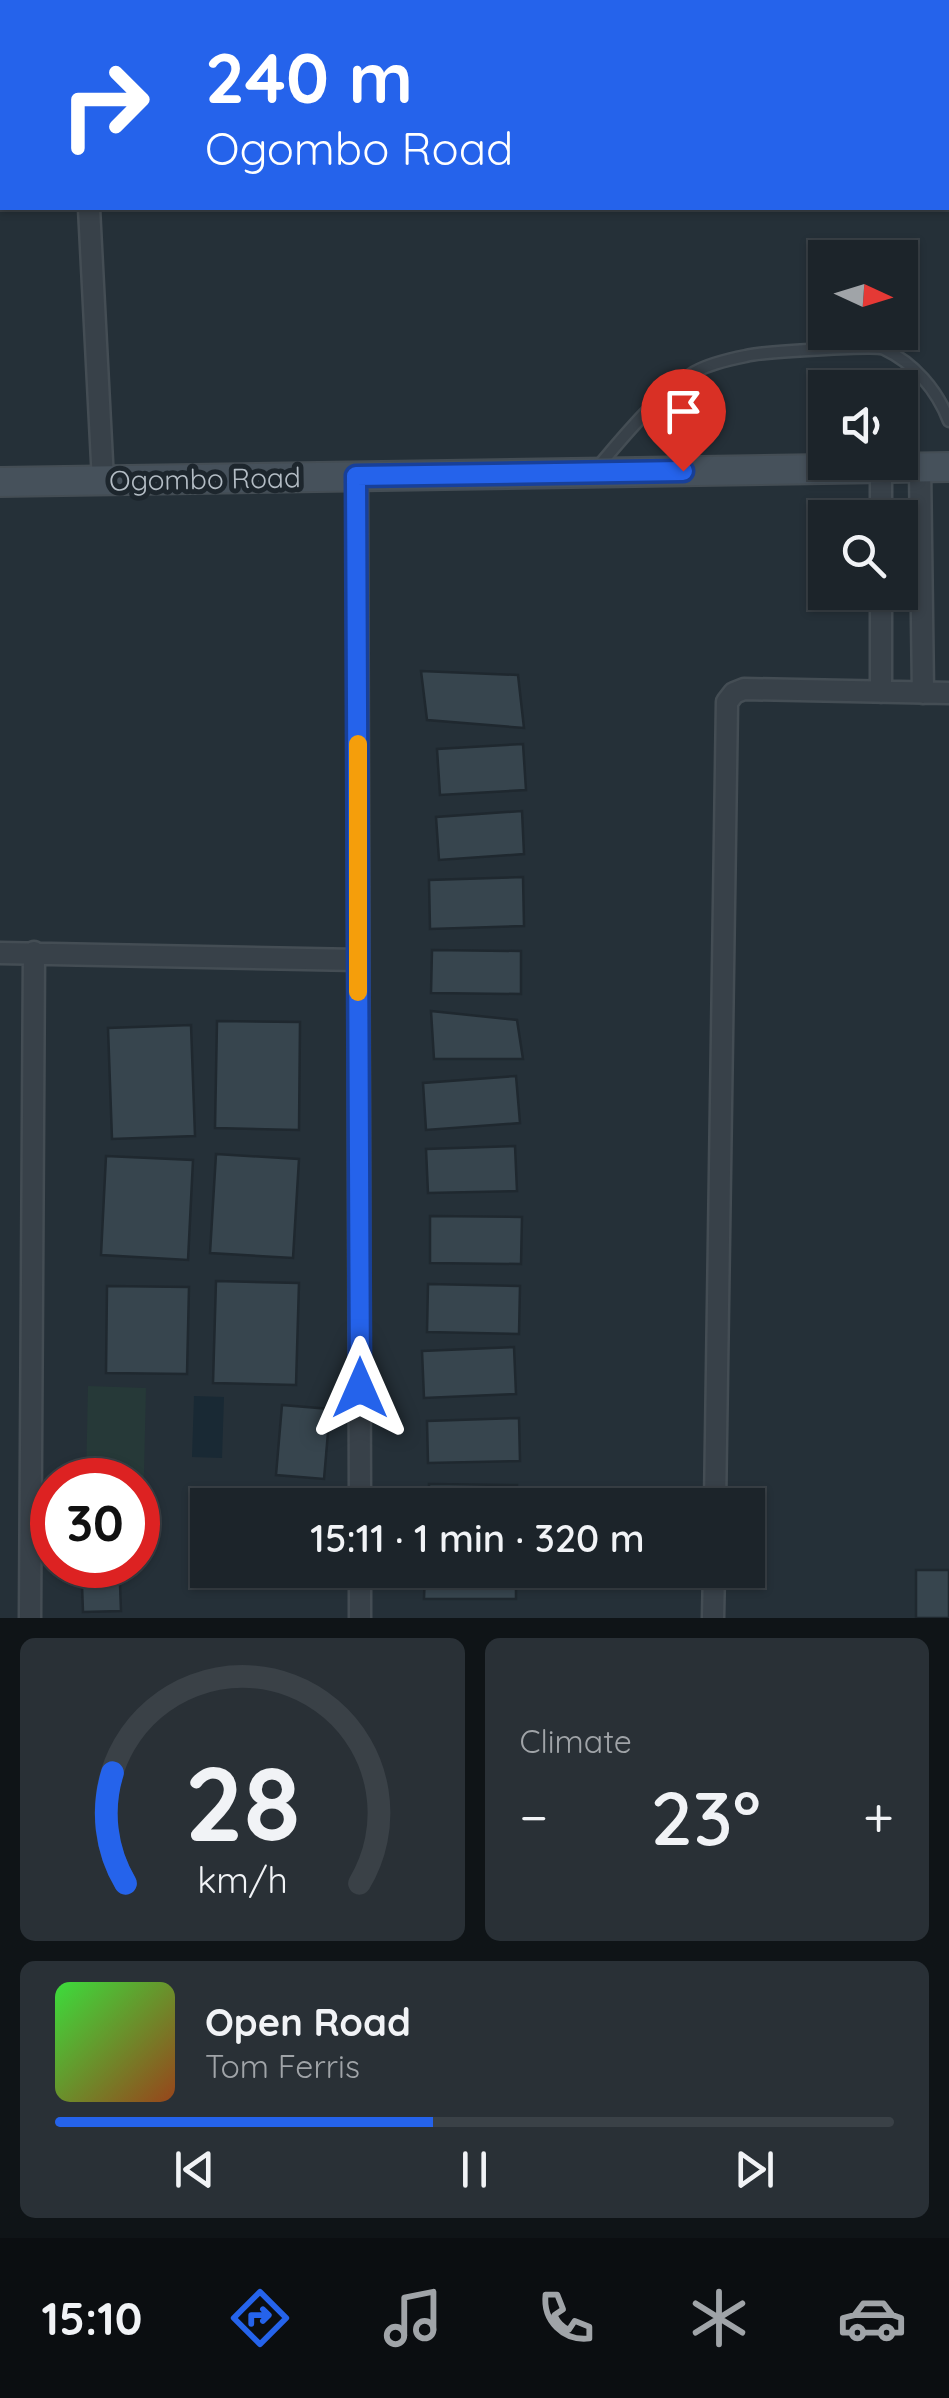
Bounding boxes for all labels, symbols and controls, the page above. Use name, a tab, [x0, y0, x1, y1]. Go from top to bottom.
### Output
text: 240 m	[205, 33, 413, 121]
icon: right	[40, 40, 170, 170]
text: Ogombo Road	[205, 120, 513, 176]
north arrow	[808, 240, 918, 350]
map controls	[808, 240, 918, 610]
pin	[641, 369, 726, 472]
button: sound	[808, 370, 918, 480]
icon: arrive	[656, 384, 711, 439]
street label: Ogombo Road	[109, 459, 301, 498]
button: search	[808, 500, 918, 610]
position arrow	[308, 1336, 412, 1440]
speed limit sign: 30	[30, 1458, 160, 1588]
text: 15:11 · 1 min · 320 m	[310, 1514, 645, 1562]
text: Climate	[520, 1721, 632, 1761]
text: 28	[184, 1737, 300, 1867]
text: 23°	[650, 1770, 761, 1864]
text: −	[520, 1782, 548, 1851]
text: +	[863, 1782, 894, 1851]
text: km/h	[197, 1857, 288, 1902]
text: Open Road	[205, 1998, 411, 2046]
text: Tom Ferris	[205, 2046, 360, 2086]
icon: previous	[167, 2142, 222, 2197]
icon: pause	[447, 2142, 502, 2197]
icon: next	[727, 2142, 782, 2197]
icon: directions	[225, 2283, 295, 2353]
icon: music	[378, 2283, 448, 2353]
icon: phone	[531, 2283, 601, 2353]
icon: climate	[684, 2283, 754, 2353]
icon: car	[837, 2283, 907, 2353]
text: 15:10	[42, 2290, 142, 2346]

